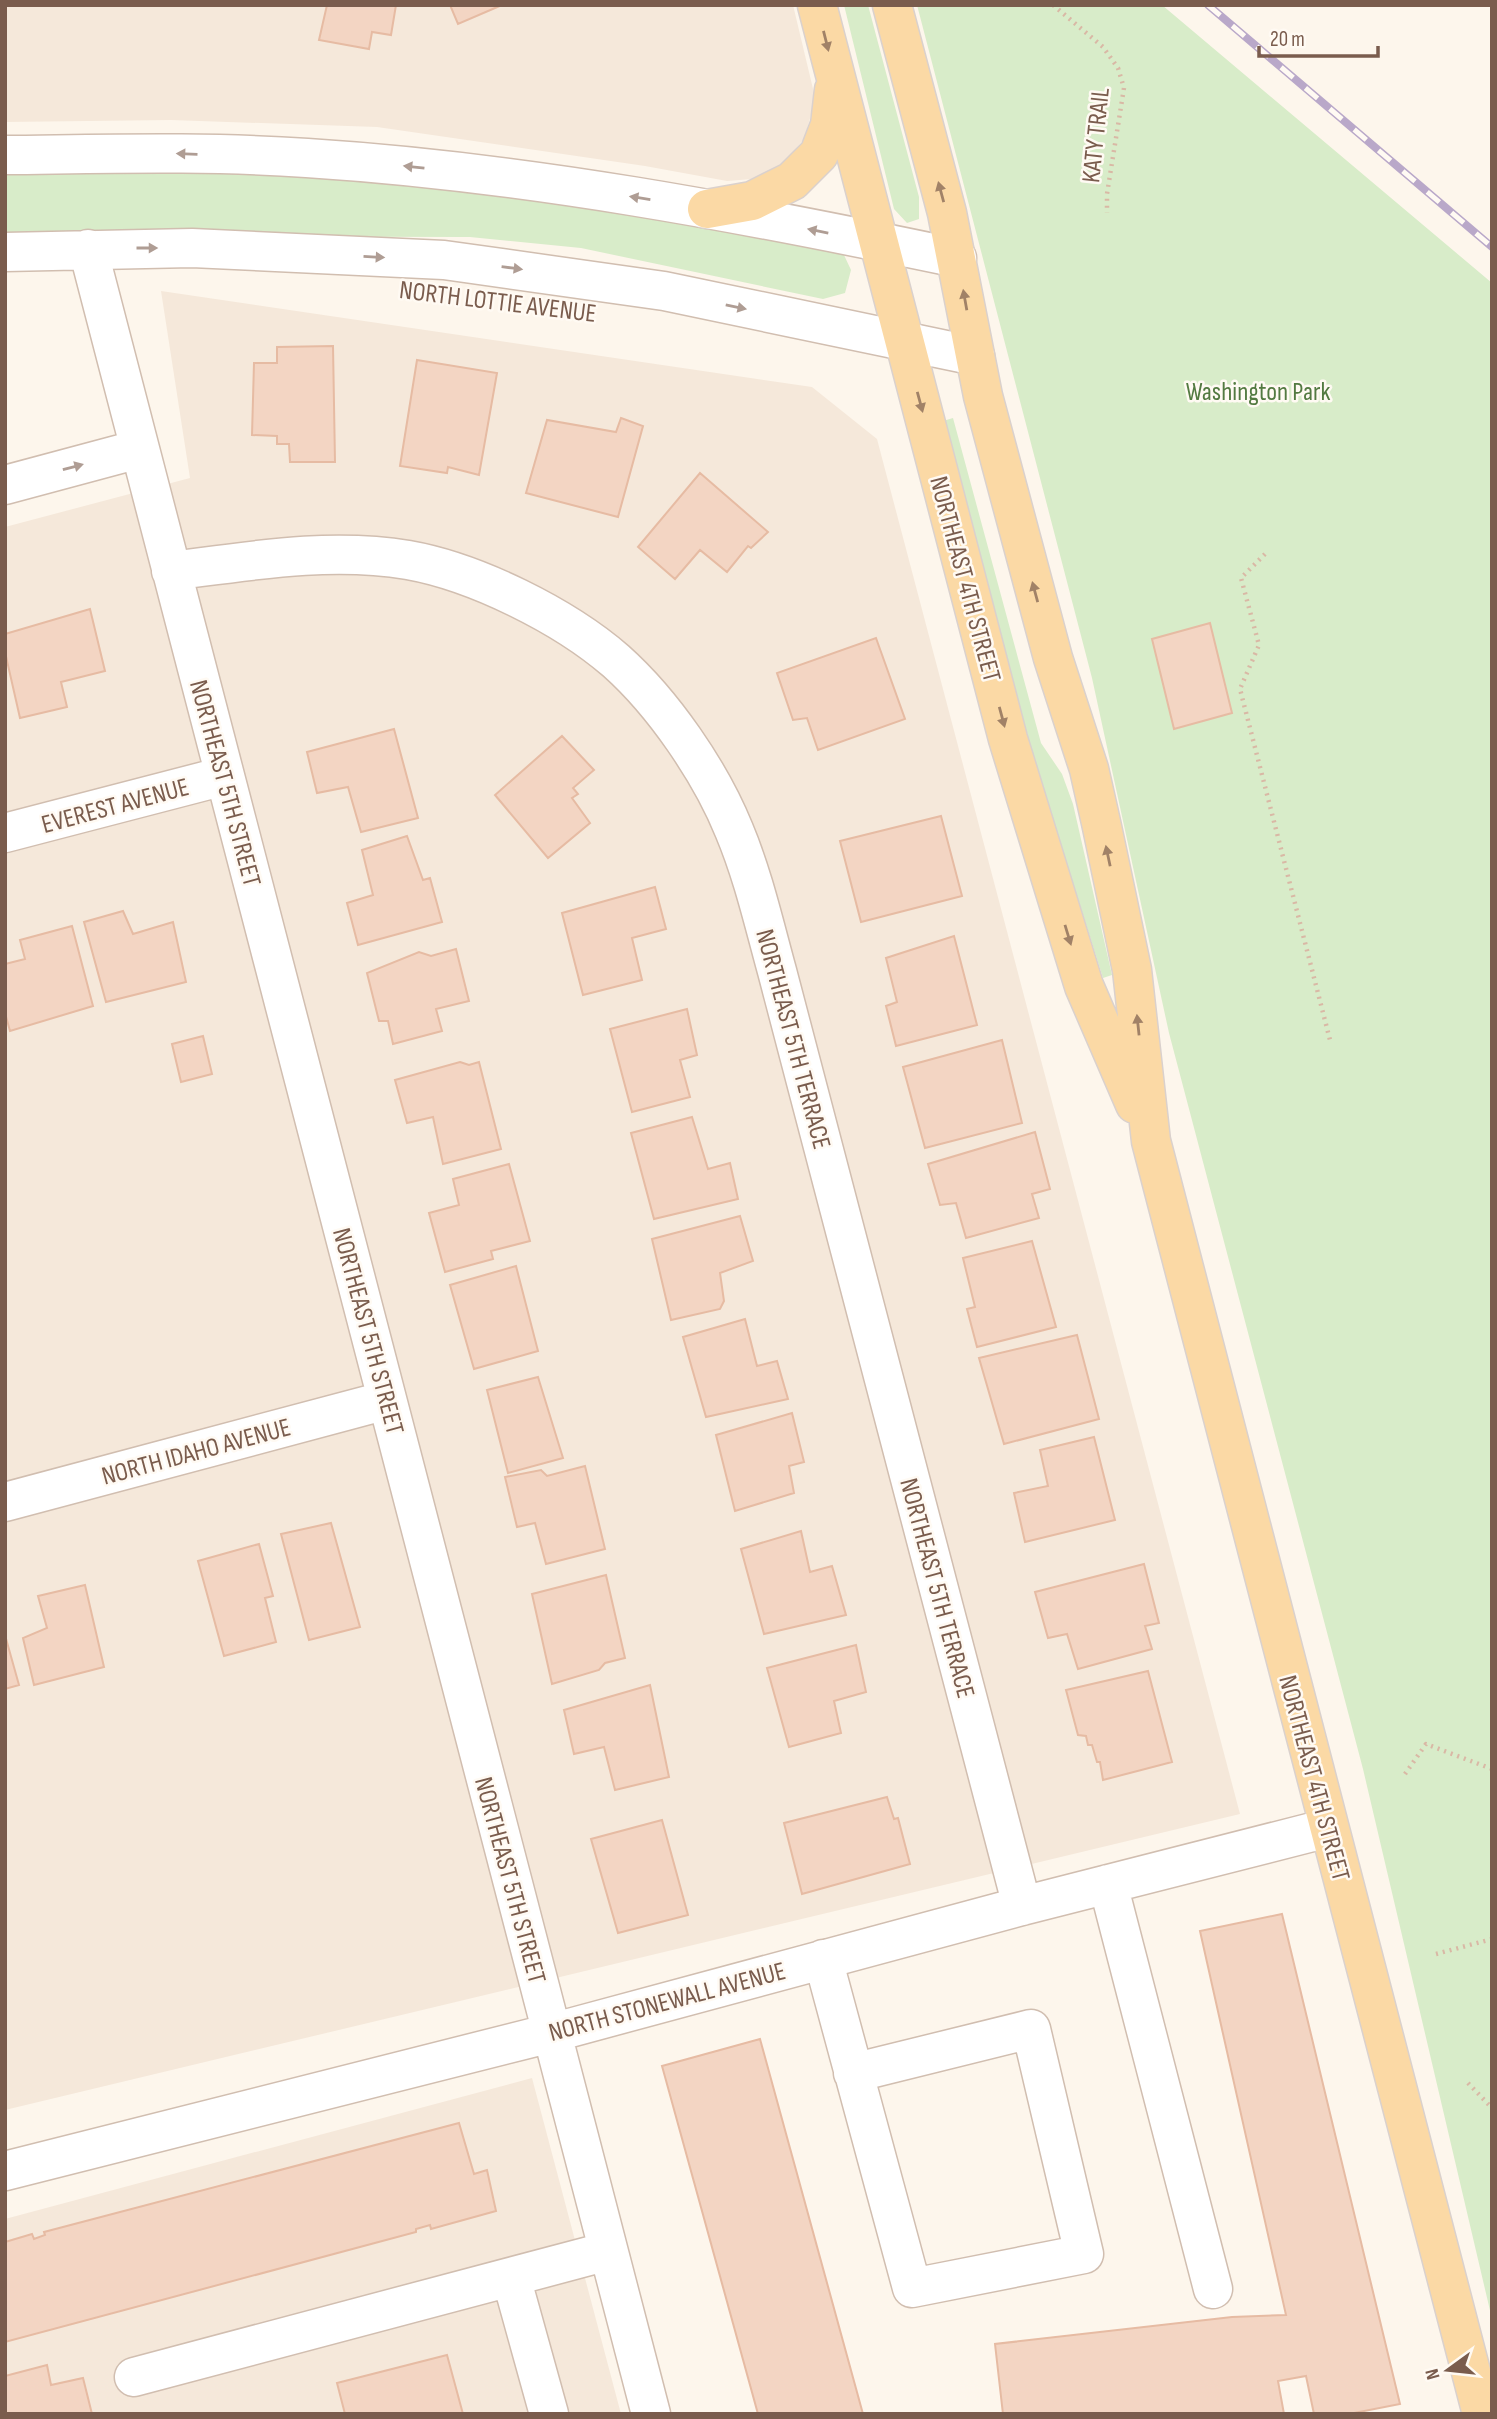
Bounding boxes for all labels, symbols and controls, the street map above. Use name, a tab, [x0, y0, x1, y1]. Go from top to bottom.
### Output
scale bar	[1259, 14, 1378, 58]
text: 20 m	[1270, 27, 1305, 52]
one-way arrow	[821, 31, 832, 53]
street label: KATY TRAIL	[1076, 86, 1117, 184]
one-way arrow	[176, 148, 198, 159]
one-way arrow	[403, 161, 425, 172]
one-way arrow	[935, 181, 946, 203]
one-way arrow	[629, 192, 651, 203]
one-way arrow	[807, 225, 829, 236]
one-way arrow	[136, 242, 158, 254]
one-way arrow	[363, 251, 385, 262]
one-way arrow	[501, 263, 523, 274]
street label: NORTH LOTTIE AVENUE	[398, 275, 598, 330]
one-way arrow	[959, 289, 970, 311]
one-way arrow	[725, 301, 747, 312]
park label: Washington Park	[1186, 377, 1330, 408]
one-way arrow	[915, 392, 926, 414]
one-way arrow	[62, 461, 84, 472]
street label: NORTHEAST 4TH STREET	[922, 473, 1007, 686]
one-way arrow	[1030, 581, 1040, 602]
street label: NORTHEAST 5TH STREET	[182, 677, 267, 890]
one-way arrow	[998, 707, 1008, 728]
street label: EVEREST AVENUE	[38, 772, 192, 841]
one-way arrow	[1103, 845, 1114, 867]
one-way arrow	[1064, 925, 1074, 946]
street label: NORTHEAST 5TH TERRACE	[748, 926, 837, 1153]
one-way arrow	[1132, 1013, 1143, 1035]
street label: NORTHEAST 5TH STREET	[325, 1225, 410, 1438]
street label: NORTH IDAHO AVENUE	[99, 1412, 294, 1493]
street label: NORTHEAST 5TH TERRACE	[892, 1475, 981, 1702]
street label: NORTHEAST 4TH STREET	[1271, 1672, 1356, 1885]
street label: NORTHEAST 5TH STREET	[467, 1774, 552, 1987]
street label: NORTH STONEWALL AVENUE	[546, 1956, 789, 2049]
north arrow	[1413, 2335, 1483, 2405]
text: N	[1421, 2366, 1445, 2382]

